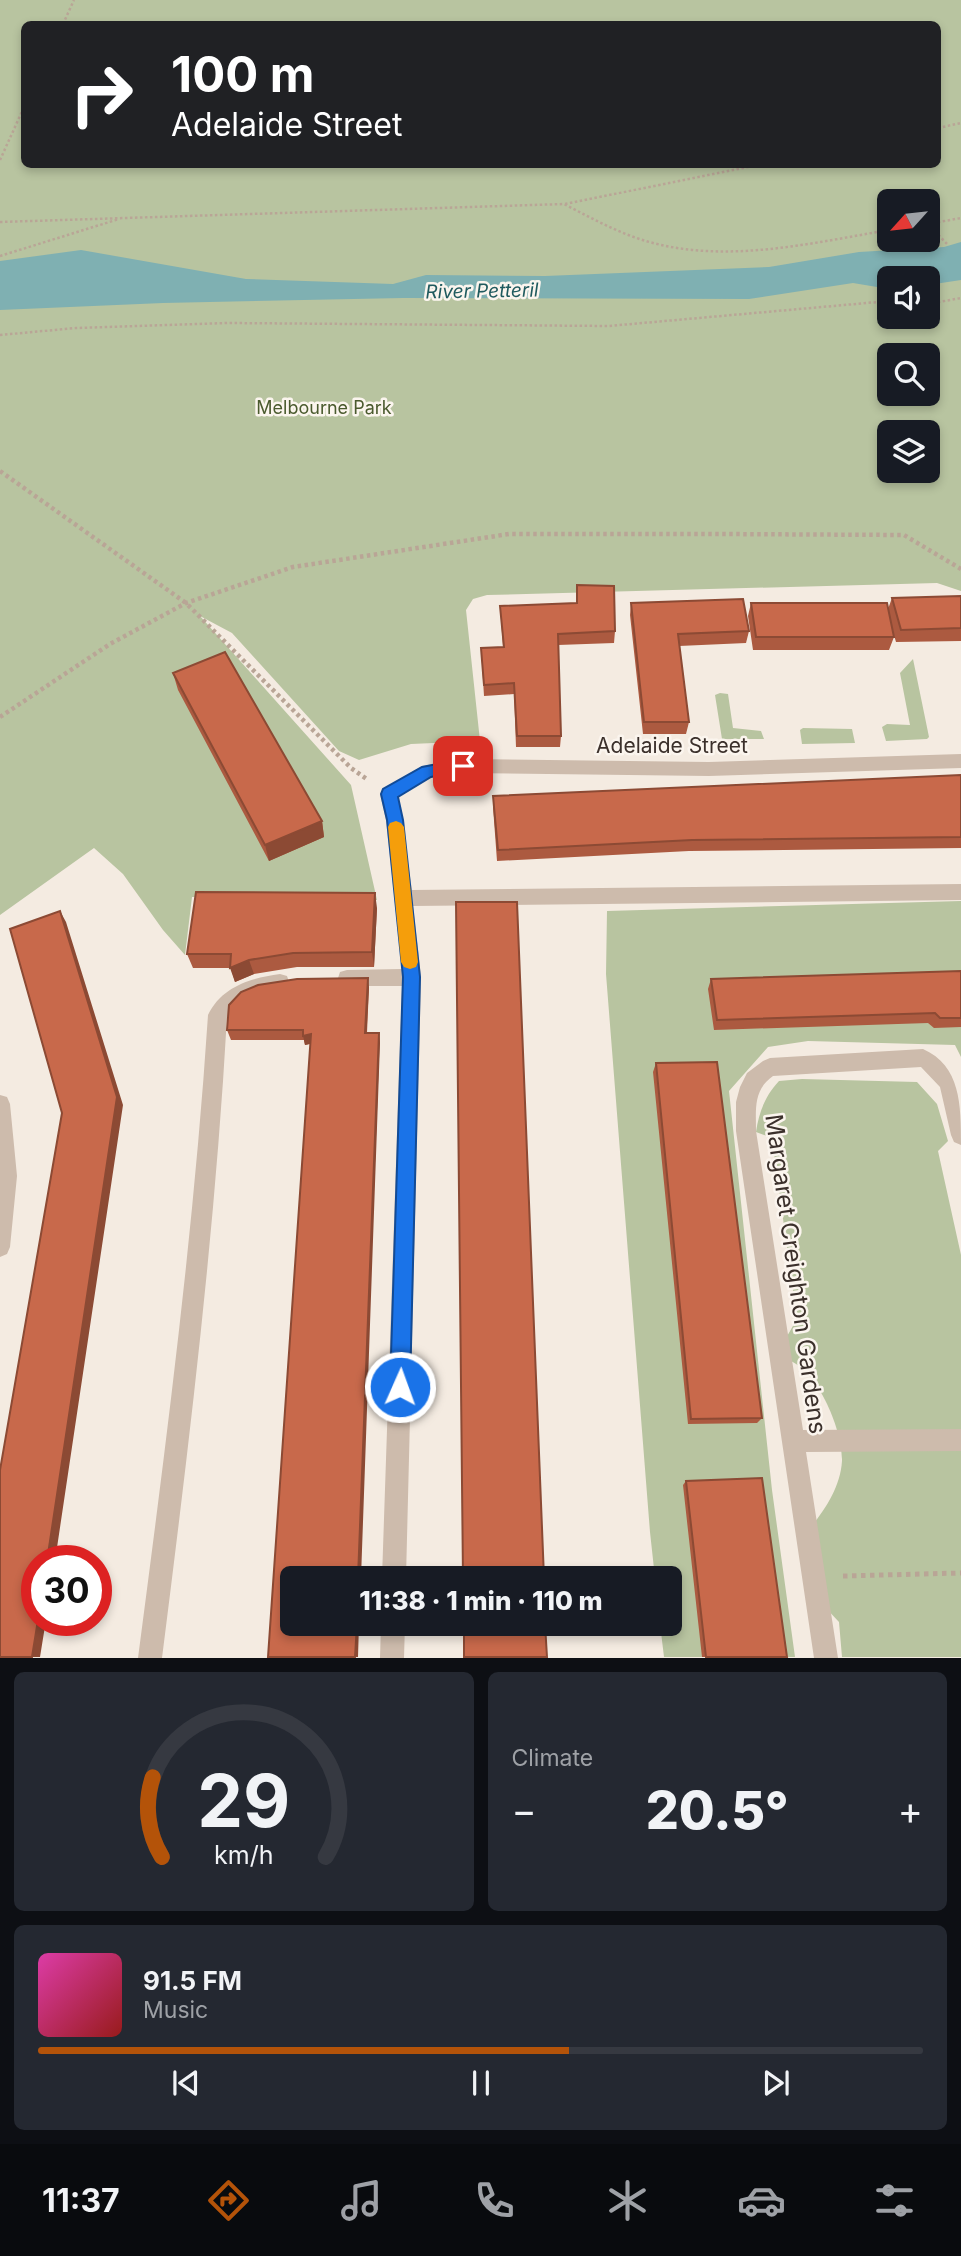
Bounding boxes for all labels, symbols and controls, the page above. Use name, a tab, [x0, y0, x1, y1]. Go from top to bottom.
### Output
text: 100 m	[171, 45, 315, 104]
icon: right	[56, 49, 147, 140]
text: Adelaide Street	[171, 105, 402, 144]
north arrow	[877, 189, 940, 252]
map controls	[877, 189, 940, 483]
button: sound	[877, 266, 940, 329]
water label: River Petteril	[425, 279, 539, 303]
button: search	[877, 343, 940, 406]
park label: Melbourne Park	[256, 397, 392, 418]
button: layers	[877, 420, 940, 483]
street label: Adelaide Street	[596, 733, 748, 758]
pin	[433, 736, 493, 796]
icon: arrive	[444, 747, 482, 785]
street label: Margaret Creighton Gardens	[759, 1112, 833, 1436]
position arrow	[363, 1350, 437, 1424]
speed limit sign: 30	[21, 1545, 112, 1636]
text: 11:38 · 1 min · 110 m	[359, 1585, 603, 1616]
text: Climate	[512, 1744, 593, 1772]
text: 29	[197, 1757, 290, 1846]
text: 20.5°	[646, 1779, 789, 1842]
text: −	[512, 1787, 537, 1833]
text: +	[898, 1787, 923, 1833]
text: km/h	[214, 1840, 273, 1870]
text: 91.5 FM	[143, 1965, 242, 1996]
text: Music	[143, 1996, 208, 2024]
icon: previous	[167, 2064, 205, 2102]
icon: pause	[462, 2064, 500, 2102]
icon: next	[757, 2064, 795, 2102]
icon: directions	[204, 2176, 253, 2225]
icon: music	[337, 2176, 386, 2225]
icon: phone	[470, 2176, 519, 2225]
icon: climate	[603, 2176, 652, 2225]
icon: car	[737, 2176, 786, 2225]
icon: filters	[870, 2176, 919, 2225]
text: 11:37	[42, 2181, 120, 2220]

